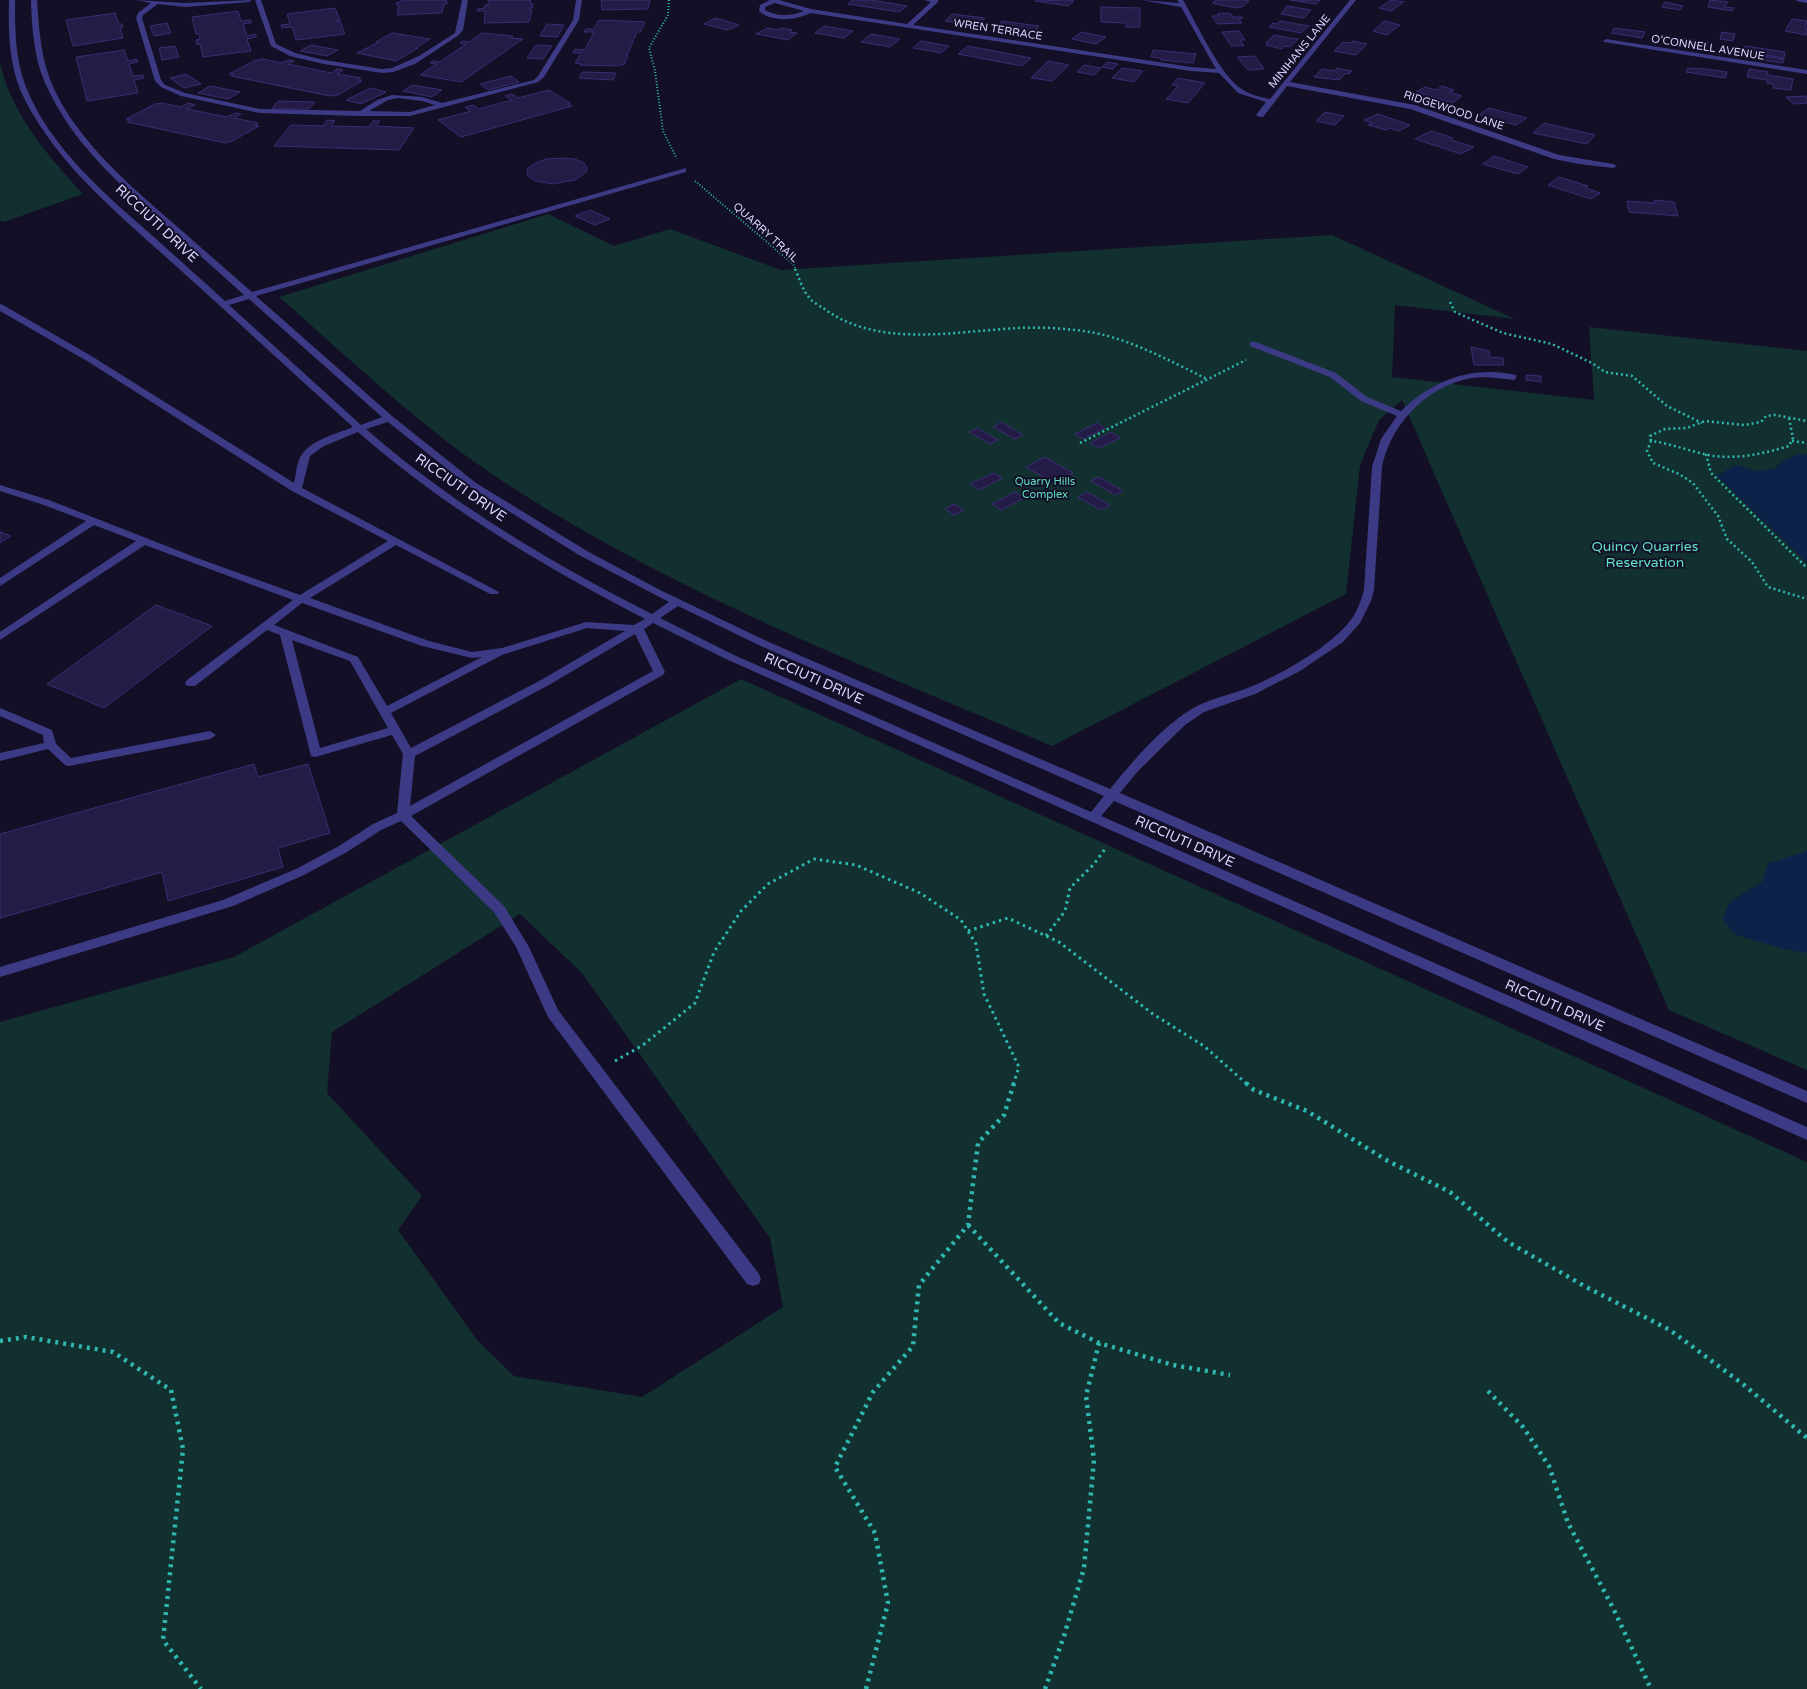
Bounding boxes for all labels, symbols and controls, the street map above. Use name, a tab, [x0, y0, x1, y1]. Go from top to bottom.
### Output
street label: MINIHANS LANE	[1266, 12, 1333, 91]
street label: WREN TERRACE	[953, 16, 1043, 43]
street label: O'CONNELL AVENUE	[1650, 32, 1765, 63]
street label: RIDGEWOOD LANE	[1402, 88, 1506, 133]
street label: RICCIUTI DRIVE	[112, 181, 202, 266]
street label: QUARRY TRAIL	[730, 200, 801, 265]
street label: RICCIUTI DRIVE	[412, 450, 509, 525]
park label: Quarry Hills Complex	[1015, 475, 1075, 501]
park label: Quincy Quarries Reservation	[1592, 538, 1699, 571]
street label: RICCIUTI DRIVE	[761, 649, 866, 708]
street label: RICCIUTI DRIVE	[1132, 812, 1237, 871]
street label: RICCIUTI DRIVE	[1502, 976, 1607, 1035]

